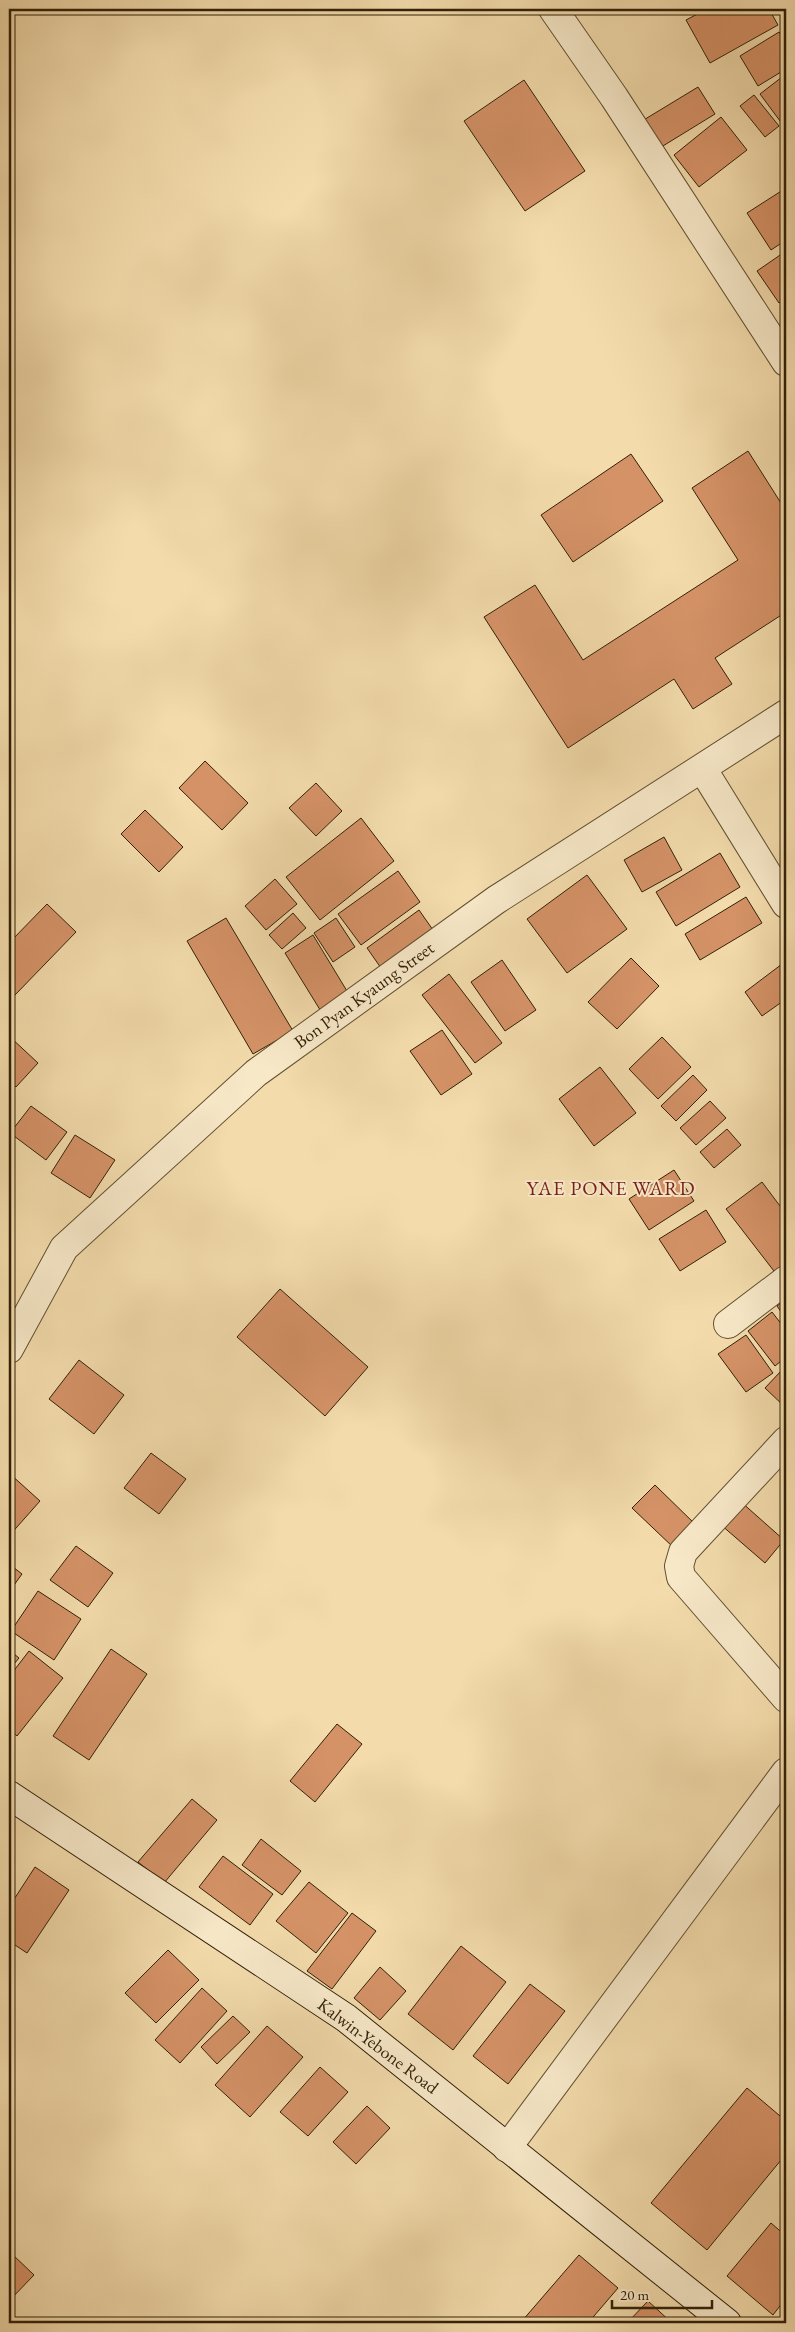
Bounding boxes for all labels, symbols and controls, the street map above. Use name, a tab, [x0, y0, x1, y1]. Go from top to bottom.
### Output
street label: Bon Pyan Kyaung Street	[289, 936, 438, 1053]
district label: YAE PONE WARD	[527, 1175, 696, 1201]
street label: Kalwin-Yebone Road	[313, 1993, 444, 2099]
scale bar	[612, 2277, 712, 2309]
text: 20 m	[620, 2285, 649, 2304]

